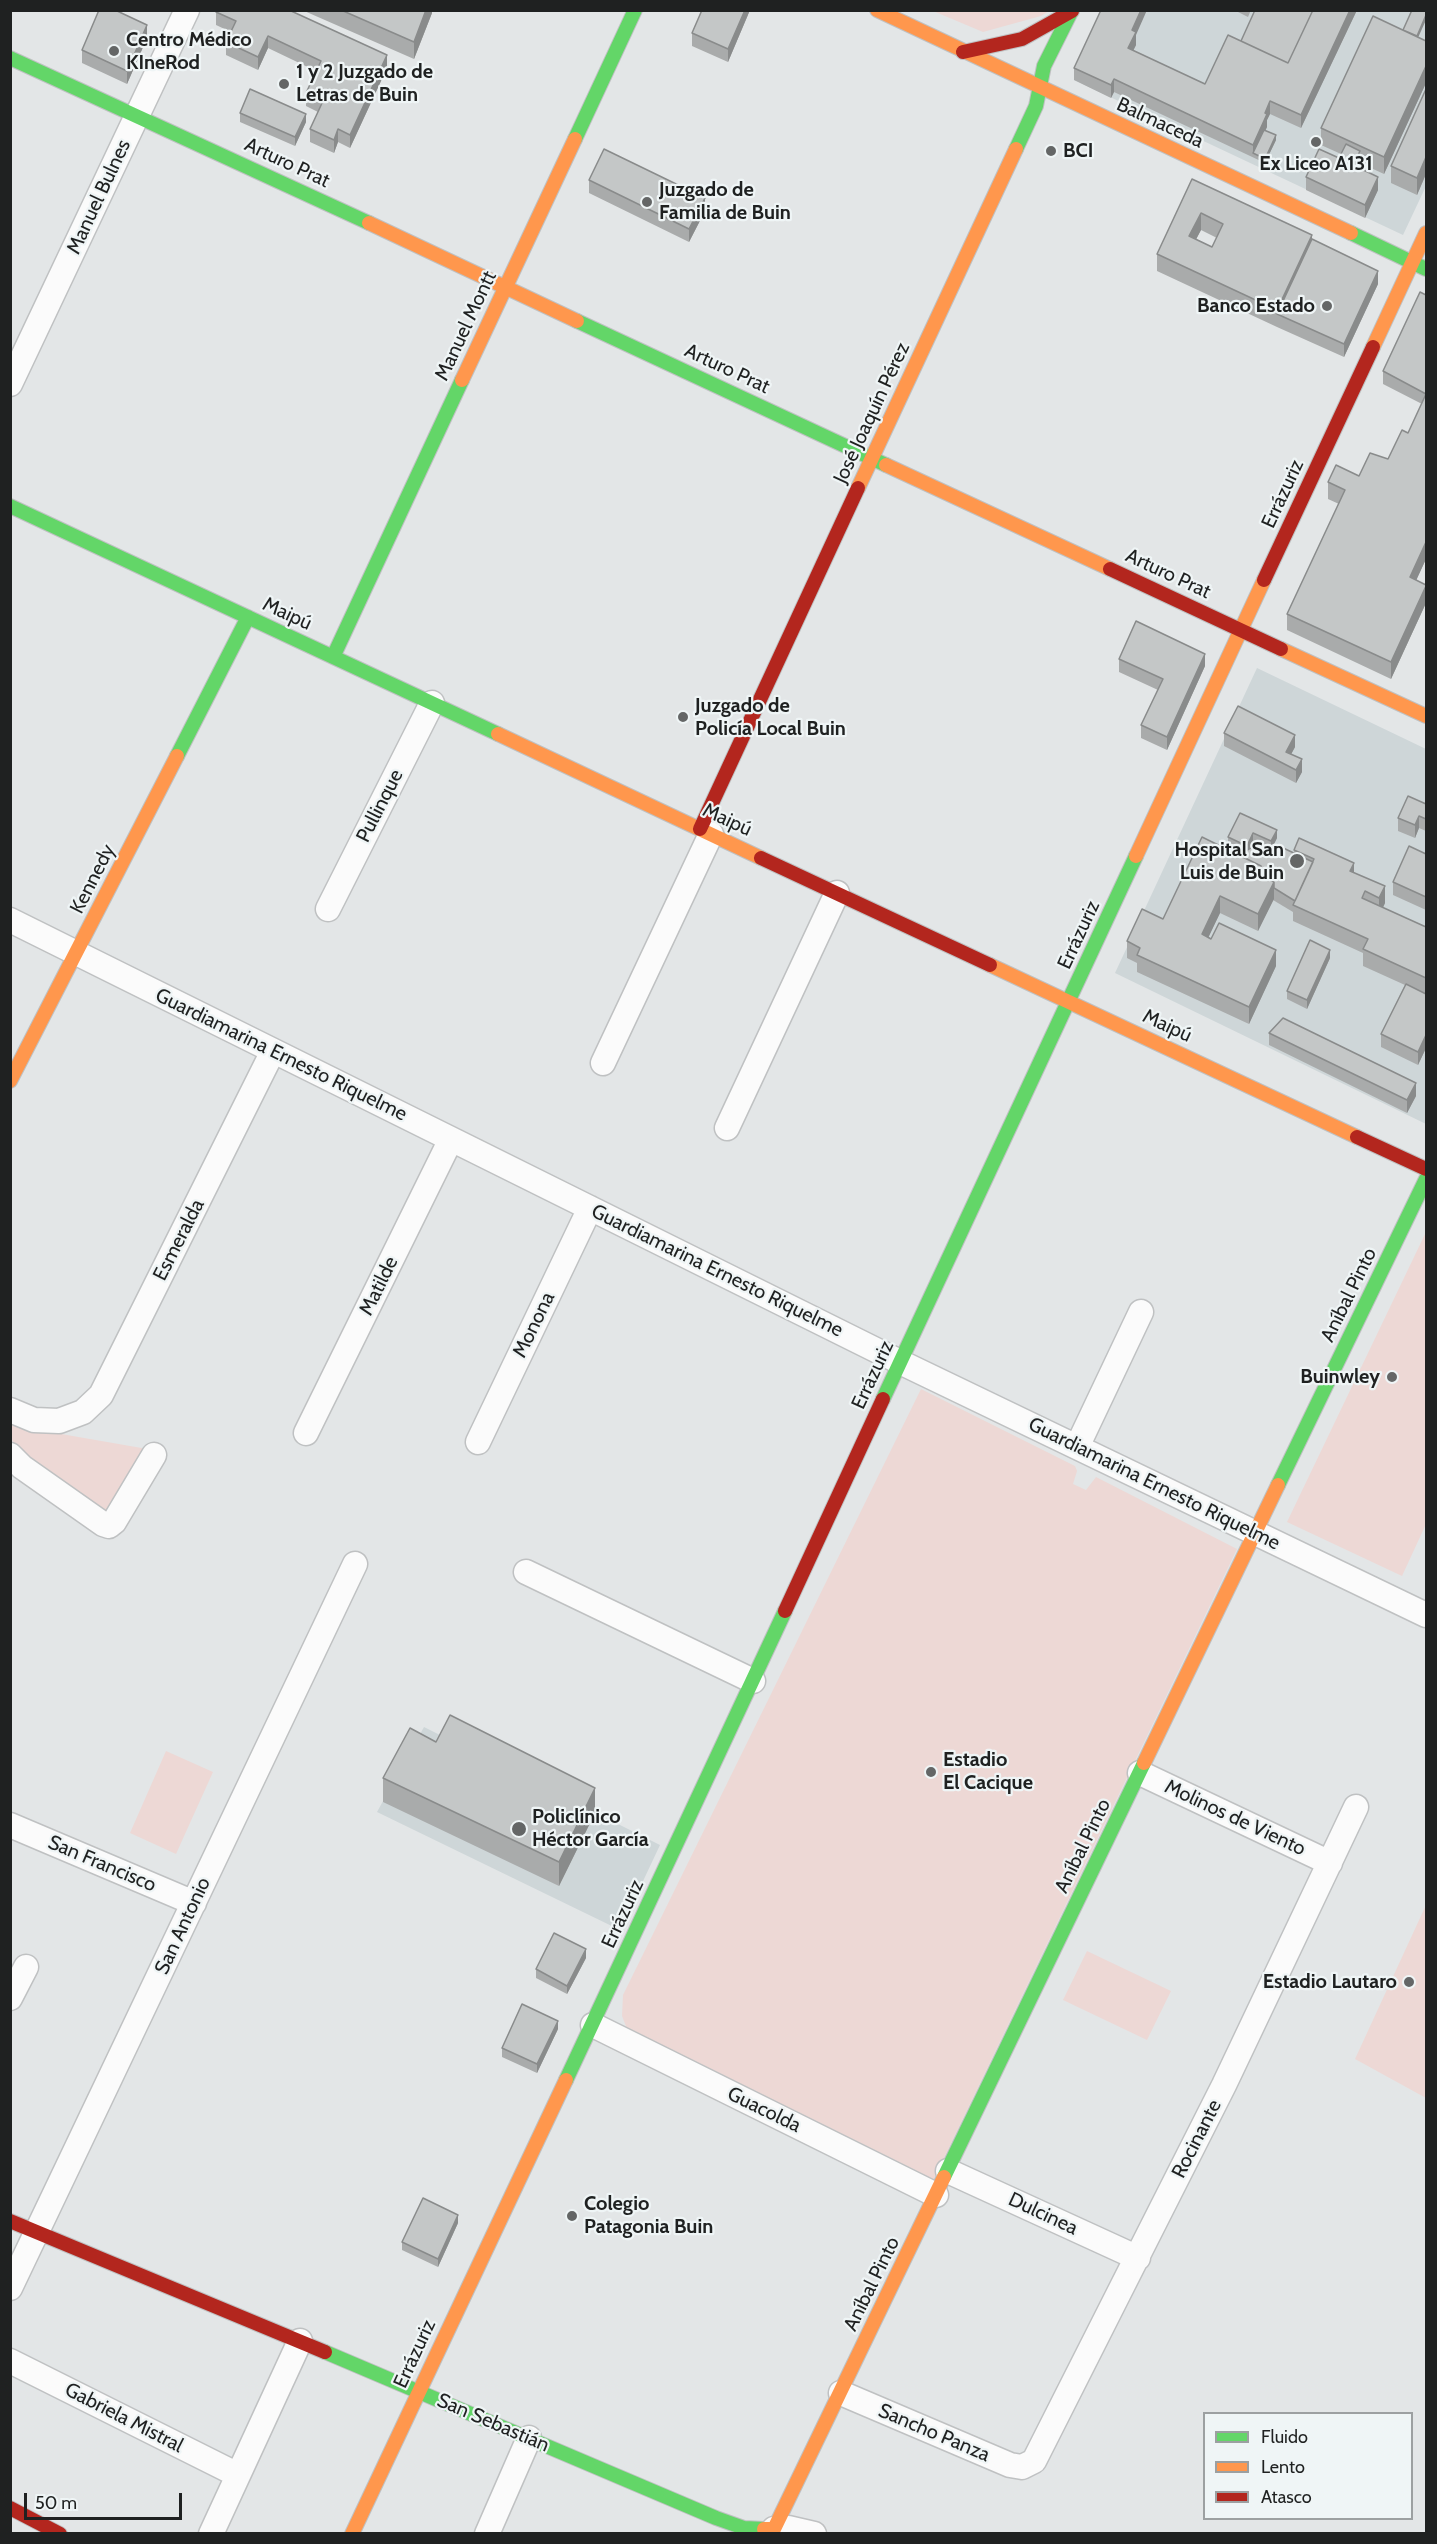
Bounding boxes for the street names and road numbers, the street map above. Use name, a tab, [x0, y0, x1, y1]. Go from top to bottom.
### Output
street label: Balmaceda	[1113, 92, 1207, 154]
street label: Arturo Prat	[241, 133, 333, 193]
street label: Manuel Bulnes	[62, 136, 136, 258]
street label: Manuel Montt	[430, 267, 502, 385]
street label: Arturo Prat	[681, 339, 773, 399]
street label: José Joaquín Pérez	[829, 339, 915, 487]
street label: Errázuriz	[1257, 456, 1309, 532]
street label: Arturo Prat	[1122, 544, 1214, 604]
street label: Maipú	[259, 592, 315, 636]
street label: Pullinque	[351, 766, 409, 846]
street label: Maipú	[699, 798, 755, 842]
street label: Kennedy	[65, 840, 121, 918]
street label: Errázuriz	[1053, 897, 1105, 973]
street label: Guardiamarina Ernesto Riquelme	[151, 984, 411, 1126]
street label: Maipú	[1139, 1004, 1195, 1048]
street label: Esmeralda	[148, 1195, 210, 1285]
street label: Guardiamarina Ernesto Riquelme	[587, 1200, 847, 1342]
street label: Aníbal Pinto	[1316, 1244, 1382, 1346]
street label: Matilde	[355, 1253, 403, 1319]
street label: Monona	[508, 1288, 560, 1362]
street label: Errázuriz	[847, 1337, 899, 1413]
street label: Guardiamarina Ernesto Riquelme	[1024, 1413, 1284, 1555]
street label: Molinos de Viento	[1161, 1775, 1309, 1861]
street label: Aníbal Pinto	[1050, 1795, 1116, 1897]
street label: San Francisco	[44, 1830, 160, 1898]
street label: San Antonio	[150, 1874, 216, 1978]
street label: Errázuriz	[597, 1876, 649, 1952]
street label: Guacolda	[723, 2082, 805, 2138]
street label: Rocinante	[1167, 2096, 1227, 2182]
street label: Dulcinea	[1004, 2188, 1082, 2240]
street label: Aníbal Pinto	[839, 2233, 905, 2335]
street label: Errázuriz	[389, 2316, 441, 2392]
street label: Gabriela Mistral	[61, 2378, 187, 2458]
street label: San Sebastián	[433, 2389, 553, 2457]
street label: Sancho Panza	[875, 2399, 993, 2467]

